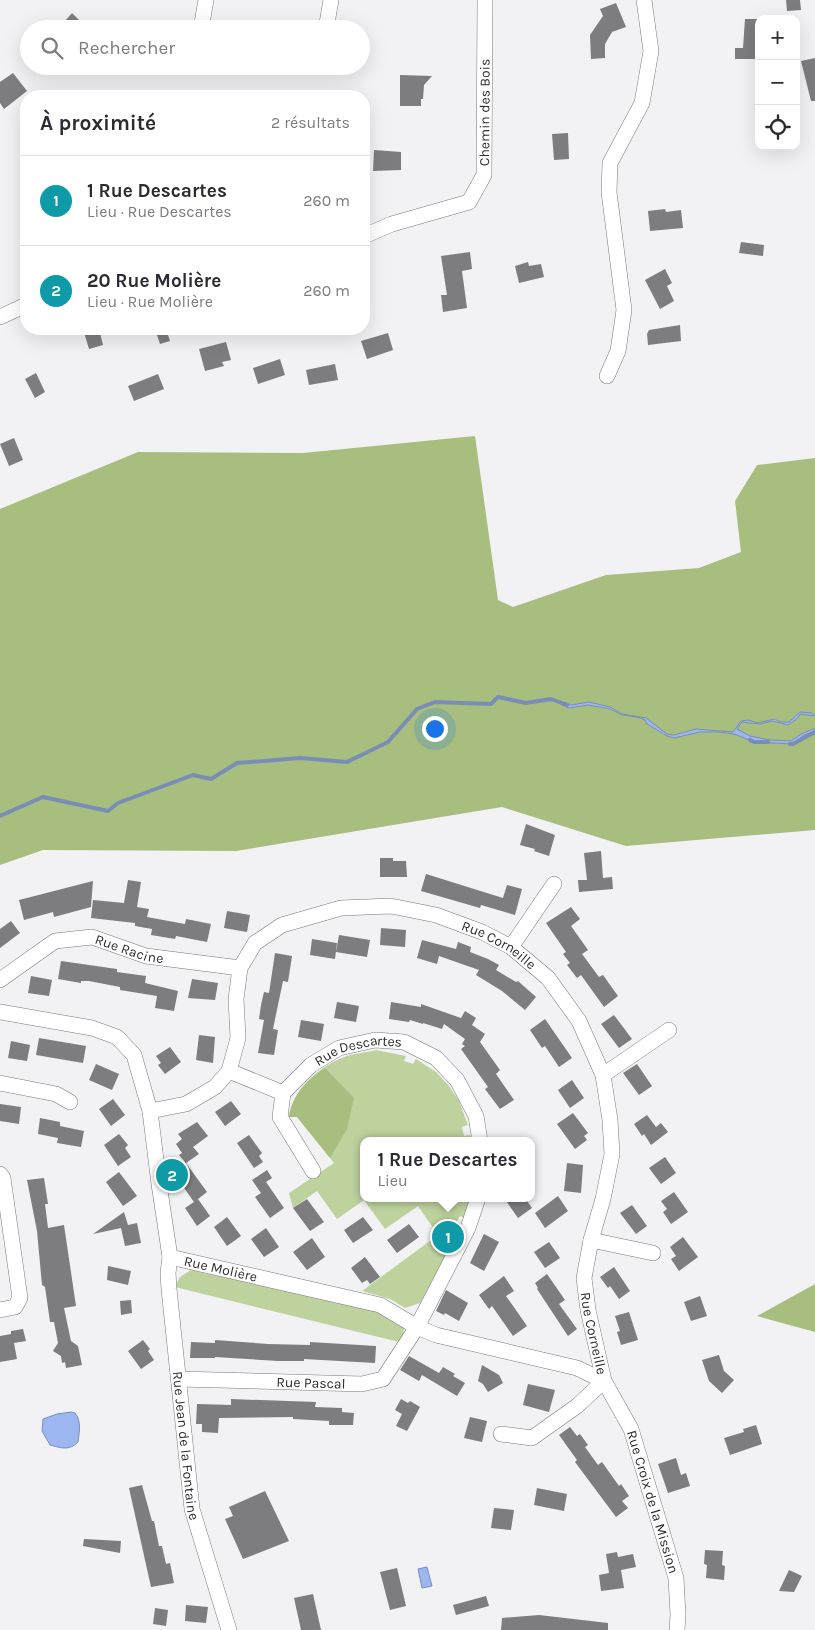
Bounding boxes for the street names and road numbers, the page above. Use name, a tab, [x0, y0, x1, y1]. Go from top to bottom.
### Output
street label: Chemin des Bois	[476, 59, 493, 166]
street label: Rue Corneille	[459, 917, 540, 973]
street label: Rue Racine	[93, 930, 165, 967]
street label: Rue Descartes	[311, 1031, 403, 1069]
street label: Rue Molière	[182, 1252, 259, 1285]
street label: Rue Corneille	[577, 1291, 611, 1376]
street label: Rue Jean de la Fontaine	[169, 1370, 203, 1522]
street label: Rue Pascal	[276, 1373, 346, 1392]
street label: Rue Croix de la Mission	[623, 1428, 683, 1575]

